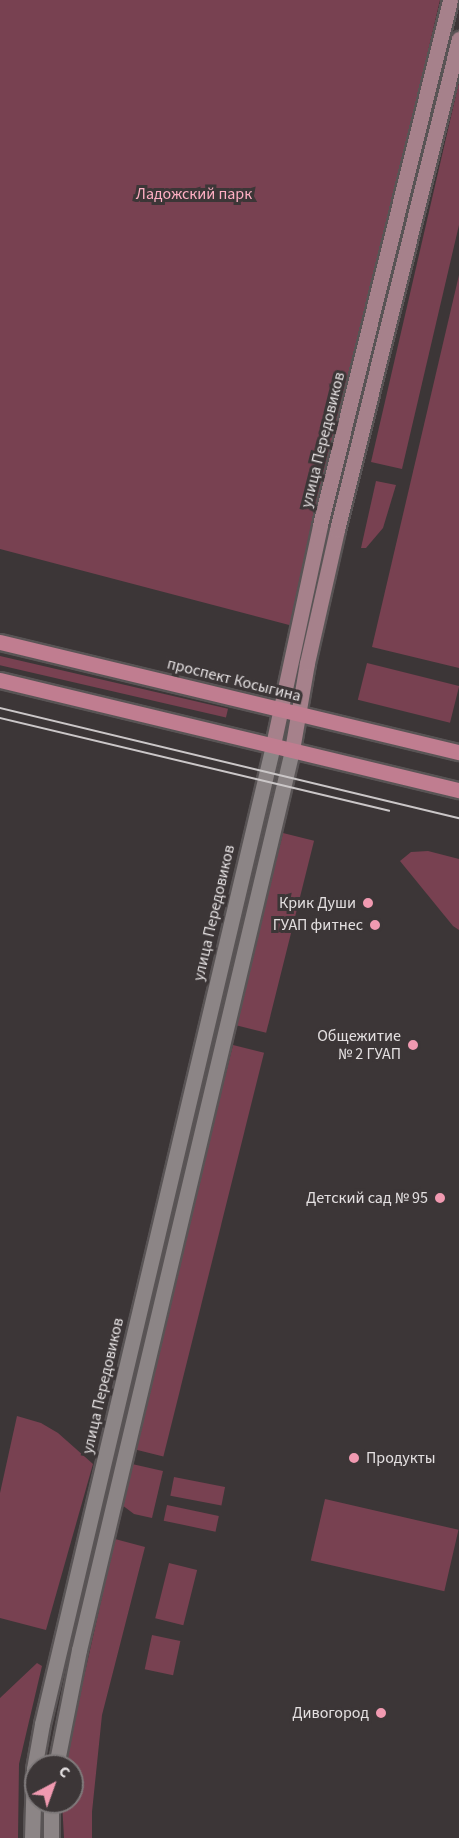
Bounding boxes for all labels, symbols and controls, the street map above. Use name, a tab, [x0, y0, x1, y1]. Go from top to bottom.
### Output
park label: Ладожский парк	[136, 184, 252, 204]
street label: улица Передовиков	[297, 370, 349, 510]
street label: проспект Косыгина	[165, 654, 303, 706]
street label: улица Передовиков	[189, 843, 239, 983]
place label: Крик Души	[279, 893, 356, 913]
marker: Крик Души	[361, 896, 375, 910]
place label: ГУАП фитнес	[273, 915, 363, 935]
marker: ГУАП фитнес	[368, 918, 382, 932]
place label: Общежитие № 2 ГУАП	[317, 1026, 401, 1064]
marker: Общежитие № 2 ГУАП	[406, 1038, 420, 1052]
place label: Детский сад № 95	[306, 1188, 428, 1208]
marker: Детский сад № 95	[433, 1191, 447, 1205]
street label: улица Передовиков	[78, 1316, 128, 1456]
place label: Продукты	[366, 1448, 436, 1468]
marker: Продукты	[347, 1451, 361, 1465]
place label: Дивогород	[292, 1703, 369, 1723]
marker: Дивогород	[374, 1706, 388, 1720]
north arrow	[24, 1754, 84, 1814]
text: С	[54, 1761, 75, 1783]

